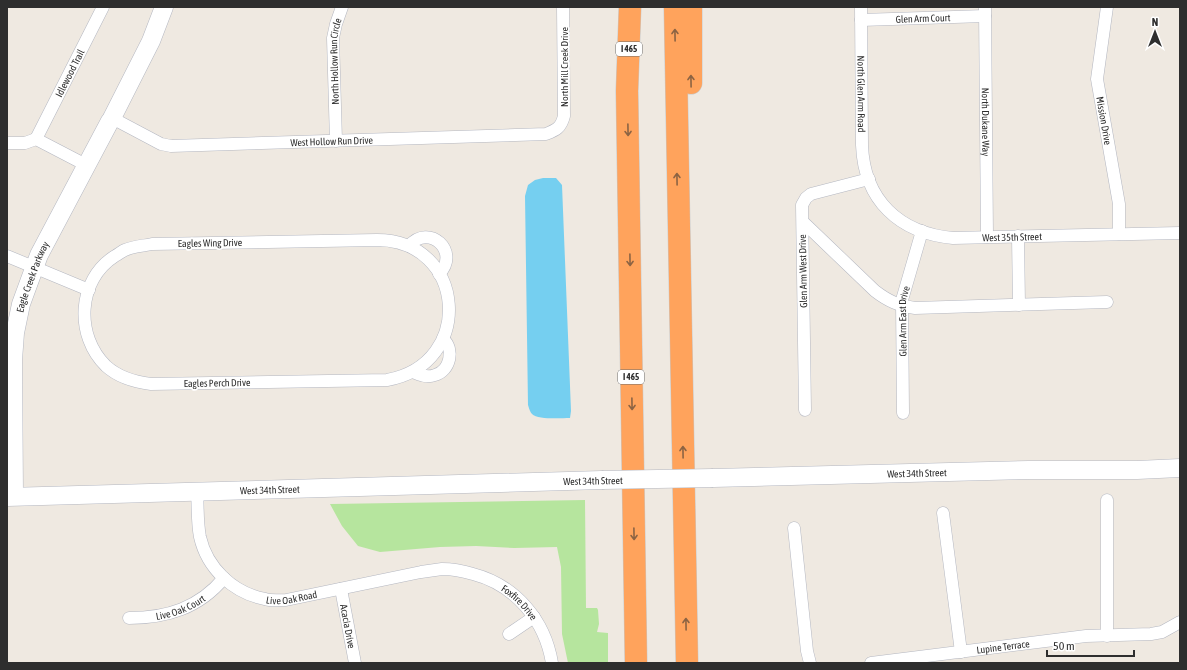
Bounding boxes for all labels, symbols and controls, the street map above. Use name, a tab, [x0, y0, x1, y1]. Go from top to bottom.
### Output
street label: Glen Arm Court	[895, 12, 951, 24]
north arrow	[1135, 12, 1175, 52]
street label: North Hollow Run Circle	[328, 16, 343, 105]
text: N	[1152, 16, 1158, 28]
street label: North Mill Creek Drive	[559, 27, 570, 107]
one-way arrow	[671, 29, 679, 42]
road number: I 465	[616, 42, 642, 56]
street label: Idlewood Trail	[53, 47, 86, 99]
street label: North Glen Arm Road	[856, 56, 867, 133]
one-way arrow	[687, 75, 695, 88]
street label: North Dukane Way	[980, 88, 992, 156]
street label: Mission Drive	[1095, 96, 1114, 146]
one-way arrow	[624, 123, 632, 136]
street label: West Hollow Run Drive	[290, 134, 374, 148]
one-way arrow	[673, 173, 681, 186]
street label: West 35th Street	[982, 231, 1042, 243]
street label: Glen Arm West Drive	[797, 234, 809, 308]
street label: Eagles Wing Drive	[178, 237, 243, 249]
street label: Eagle Creek Parkway	[14, 239, 51, 313]
one-way arrow	[626, 253, 634, 266]
street label: Glen Arm East Drive	[896, 284, 911, 357]
road number: I 465	[618, 370, 644, 384]
street label: Eagles Perch Drive	[183, 377, 251, 389]
one-way arrow	[628, 397, 636, 410]
one-way arrow	[679, 446, 687, 459]
street label: West 34th Street	[887, 467, 947, 479]
street label: West 34th Street	[563, 475, 623, 487]
street label: West 34th Street	[240, 483, 300, 496]
one-way arrow	[630, 527, 638, 540]
street label: Foxfire Drive	[500, 582, 540, 622]
street label: Live Oak Road	[265, 588, 318, 606]
street label: Live Oak Court	[155, 592, 207, 621]
street label: Acacia Drive	[338, 603, 358, 650]
one-way arrow	[682, 618, 690, 631]
scale bar	[1047, 632, 1134, 658]
street label: Lupine Terrace	[976, 638, 1031, 655]
text: 50 m	[1053, 639, 1075, 653]

